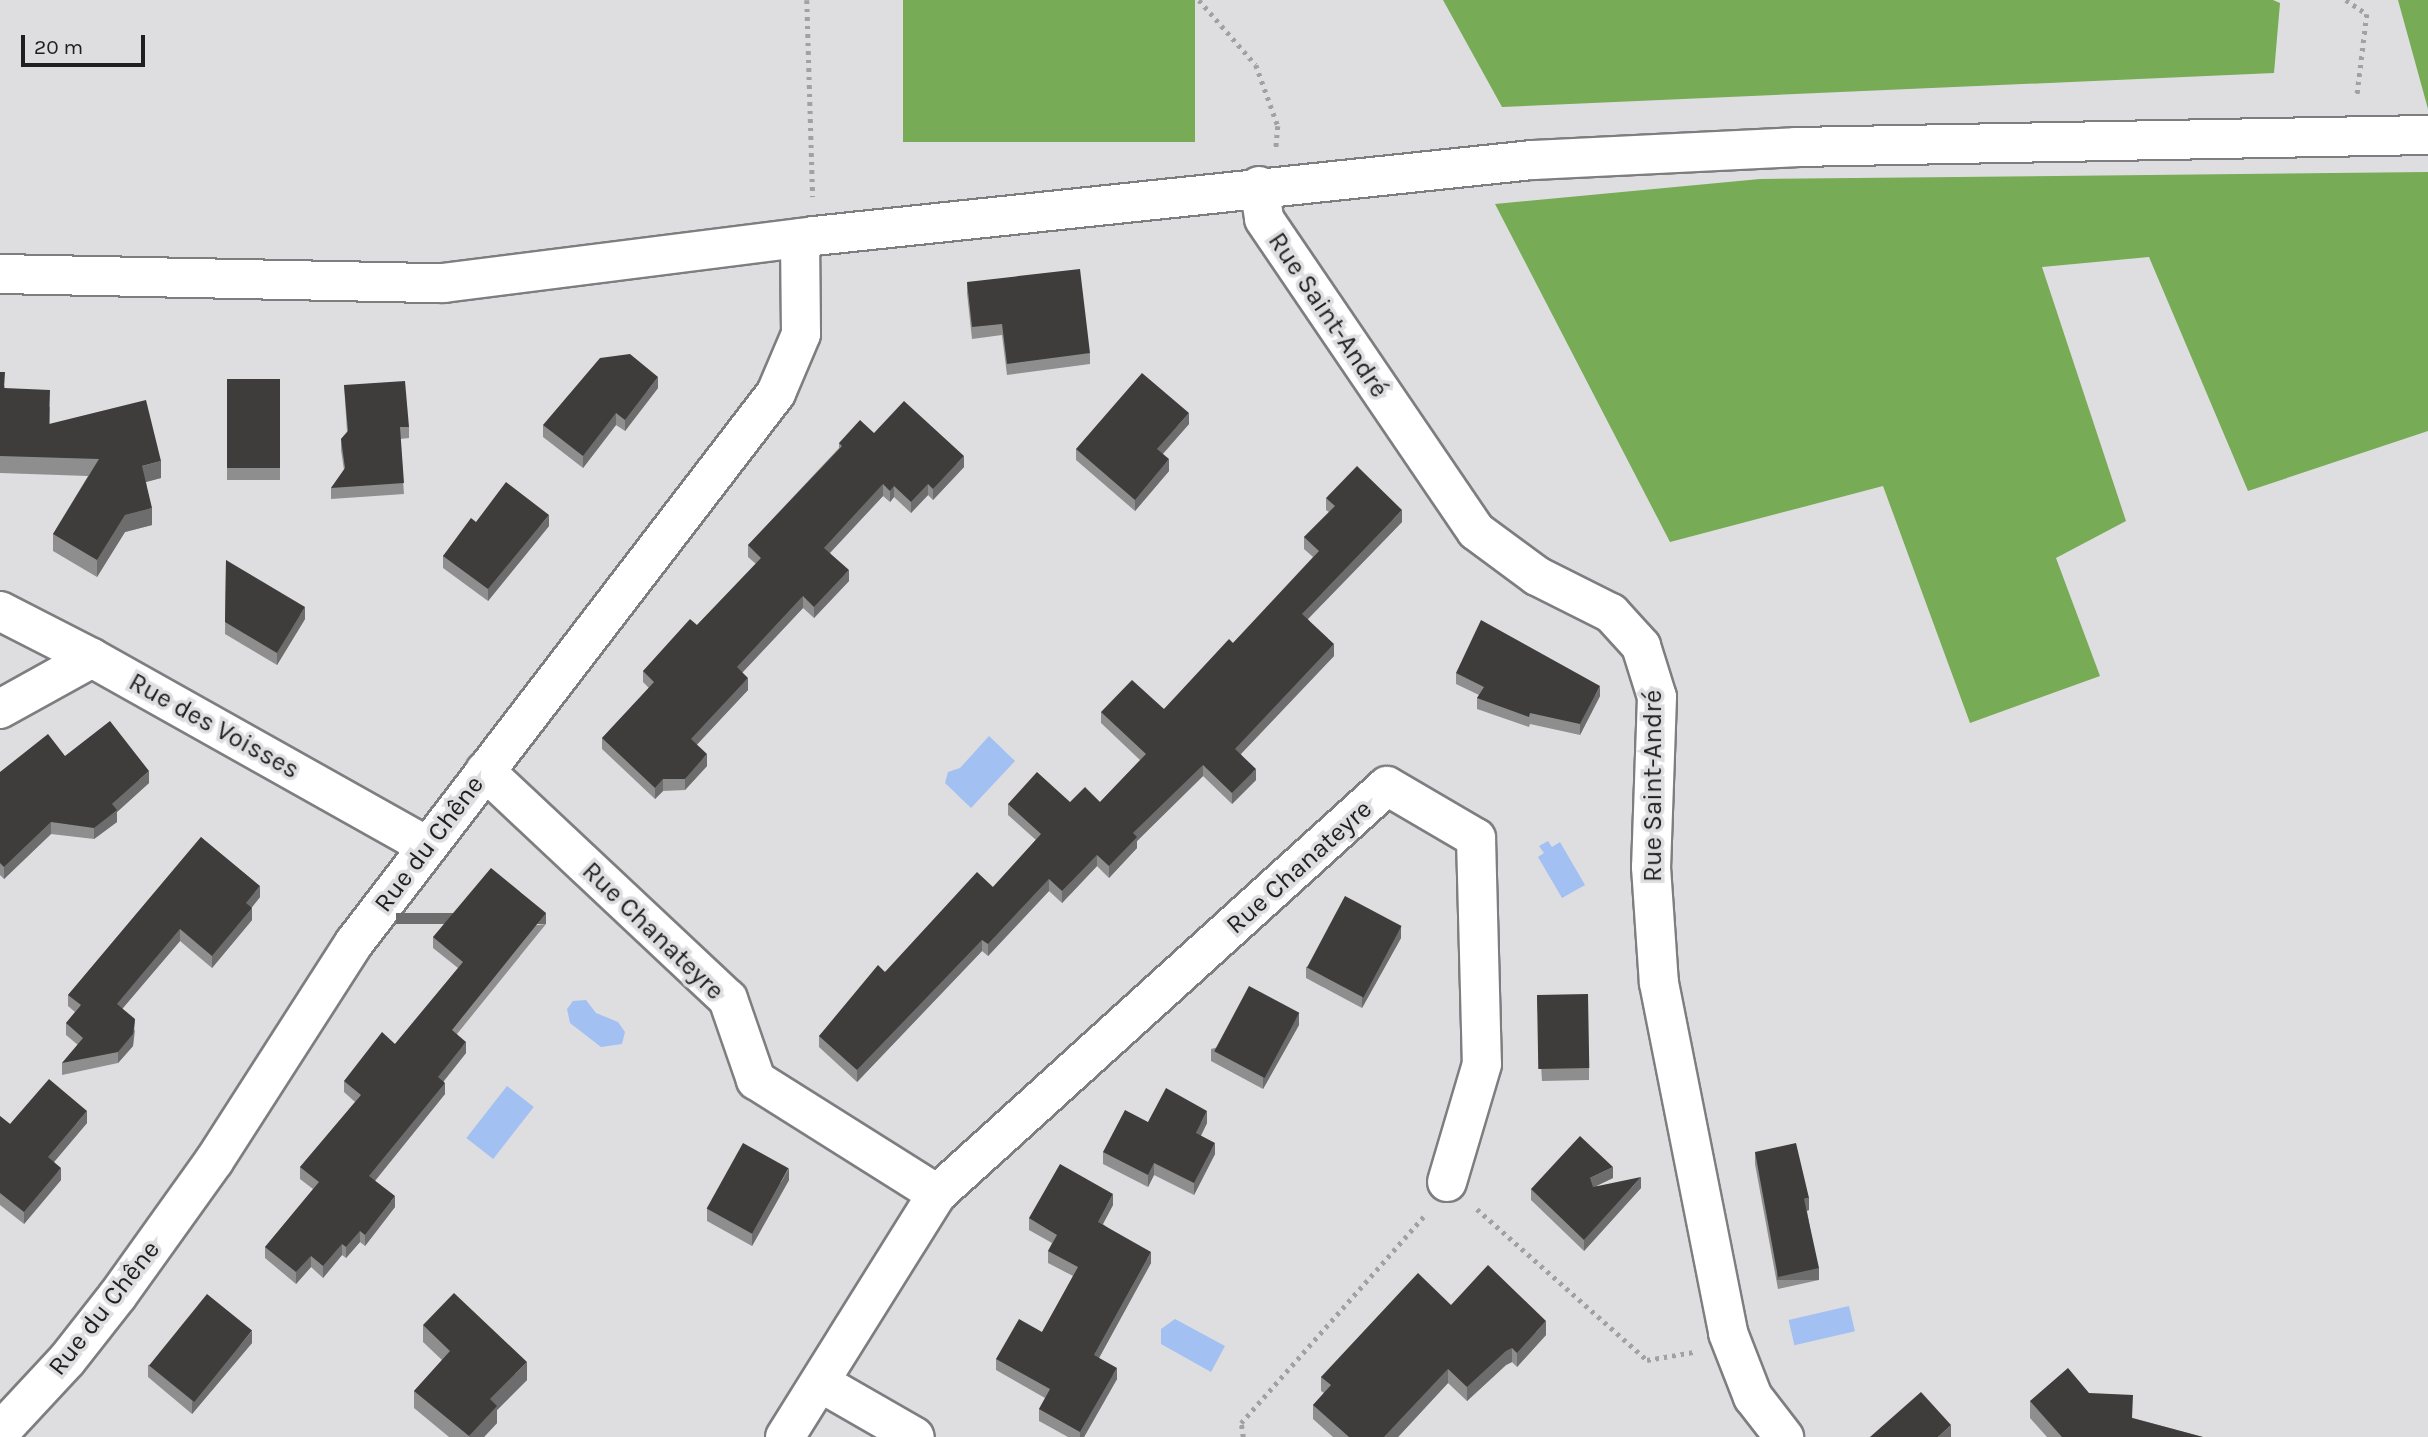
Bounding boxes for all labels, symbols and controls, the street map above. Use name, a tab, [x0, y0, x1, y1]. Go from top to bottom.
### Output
scale bar	[24, 21, 149, 65]
text: 20 m	[34, 35, 83, 59]
street label: Rue Saint-André	[1261, 227, 1395, 403]
street label: Rue des Voisses	[123, 666, 305, 786]
street label: Rue Saint-André	[1637, 690, 1669, 882]
street label: Rue du Chêne	[368, 770, 490, 918]
street label: Rue Chanateyre	[1220, 793, 1378, 941]
street label: Rue Chanateyre	[576, 855, 730, 1007]
street label: Rue du Chêne	[42, 1234, 166, 1382]

